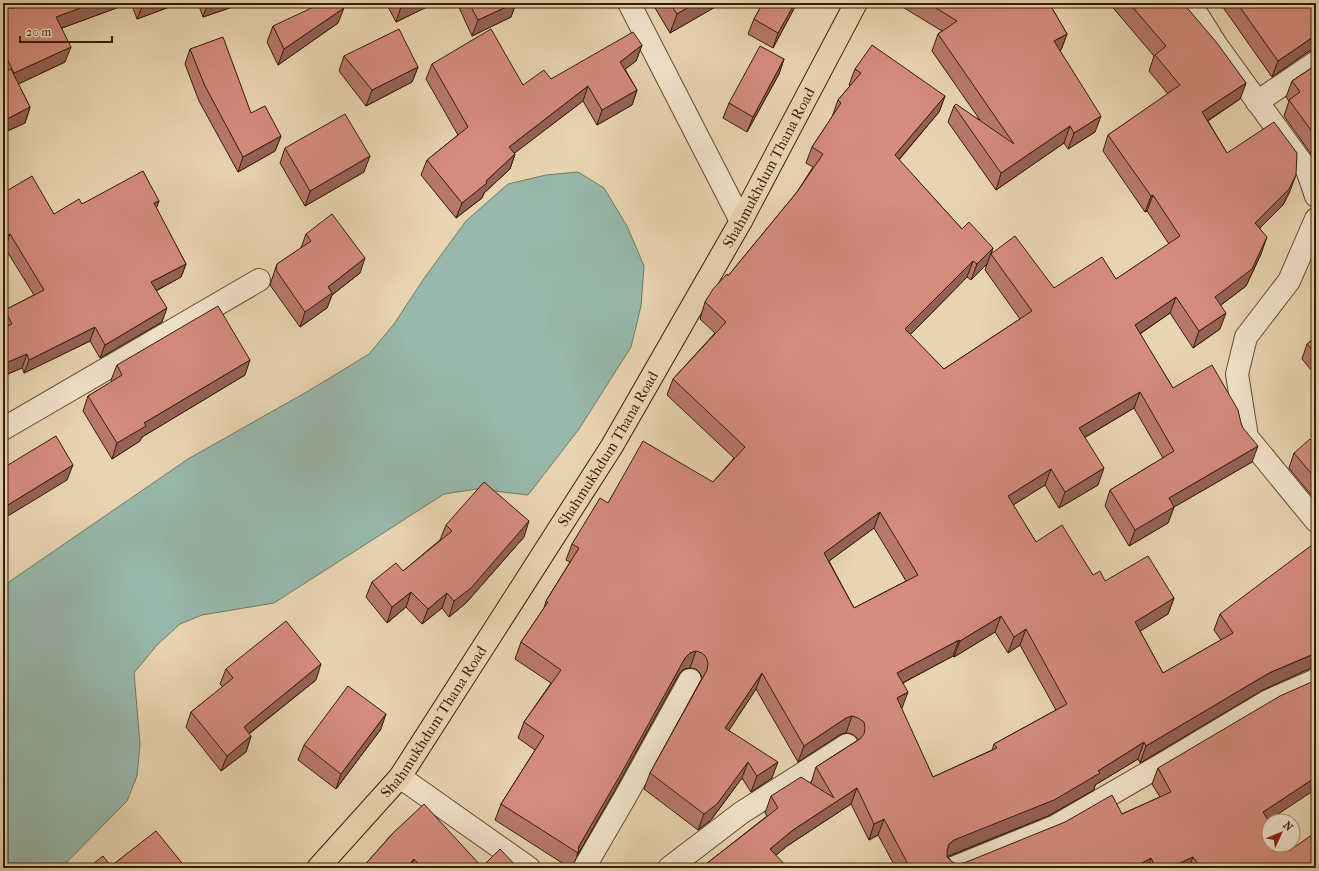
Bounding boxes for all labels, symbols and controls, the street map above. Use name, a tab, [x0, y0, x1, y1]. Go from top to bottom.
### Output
scale bar	[20, 18, 112, 44]
text: 20 m	[26, 25, 51, 39]
street label: Shahmukhdum Thana Road	[719, 84, 819, 251]
street label: Shahmukhdum Thana Road	[554, 367, 662, 530]
street label: Shahmukhdum Thana Road	[377, 642, 491, 802]
north arrow	[1261, 813, 1301, 853]
text: N	[1280, 819, 1296, 834]

